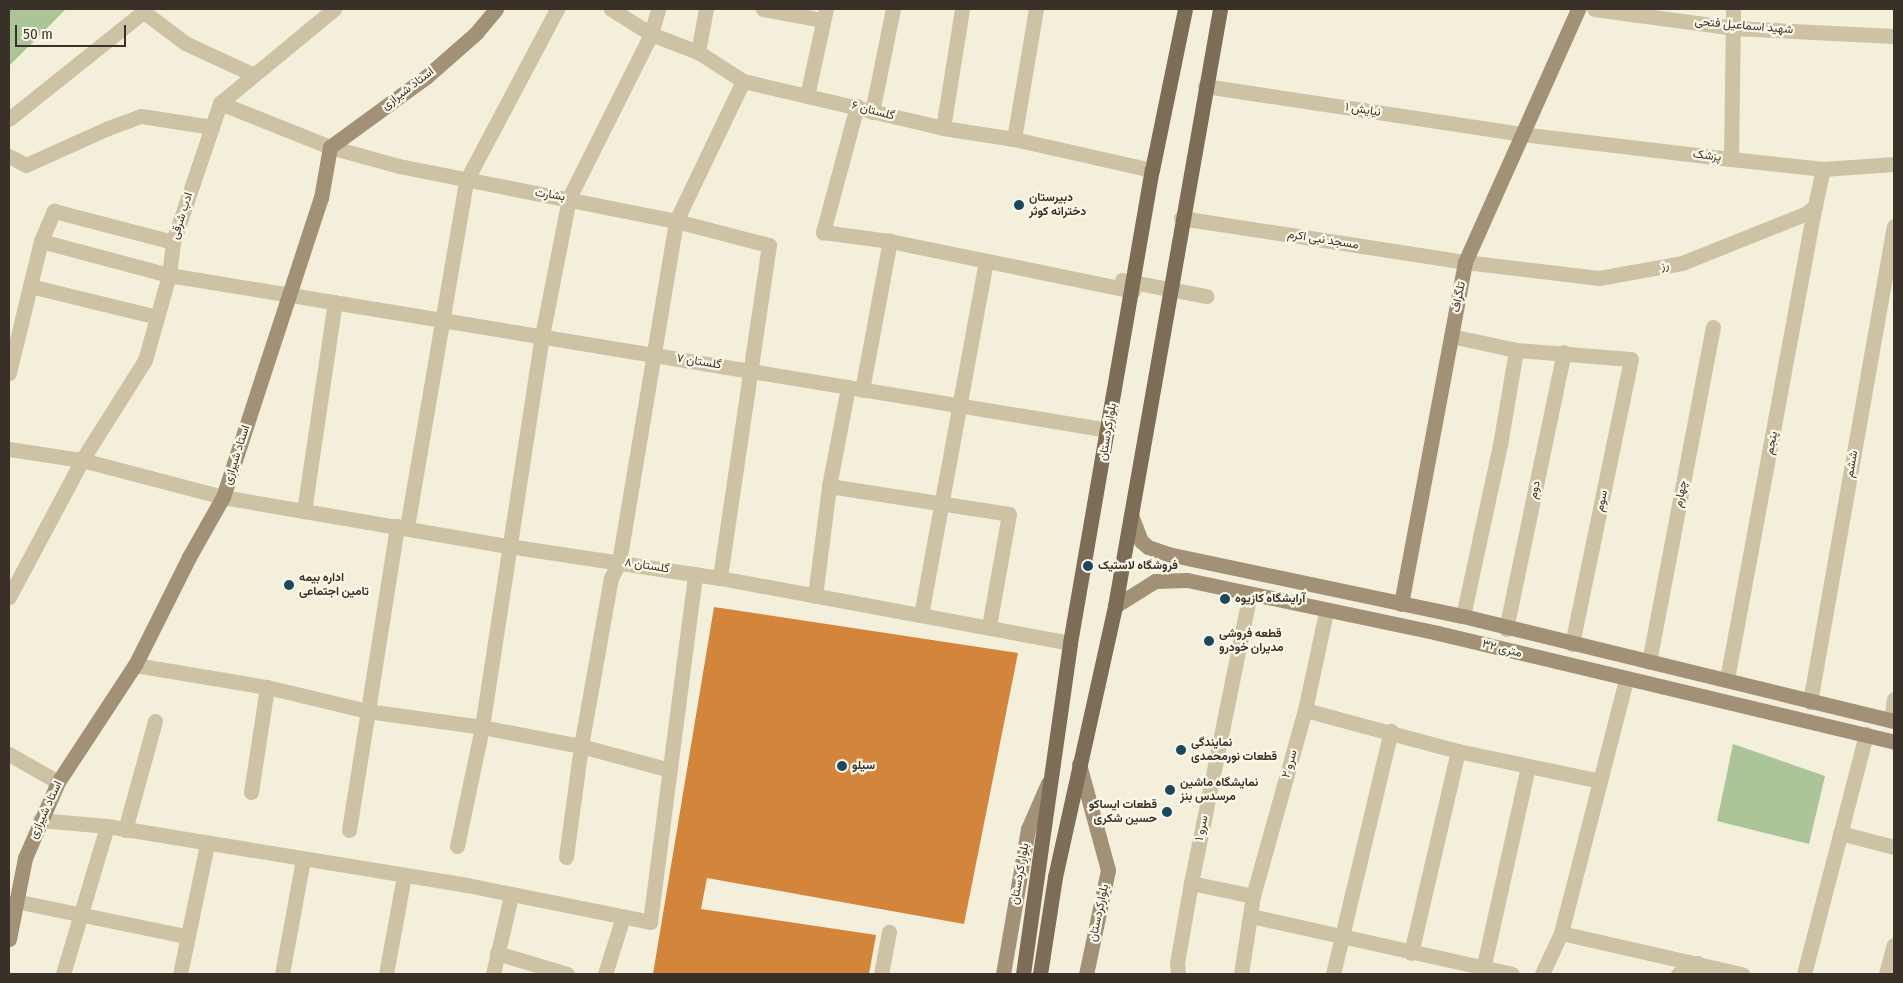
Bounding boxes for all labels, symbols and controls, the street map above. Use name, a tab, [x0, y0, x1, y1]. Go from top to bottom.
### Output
scale bar	[18, 15, 129, 47]
street label: شهید اسماعیل فتحی	[1694, 15, 1794, 37]
text: 50 m	[23, 25, 53, 43]
street label: استاد شیرازی	[379, 65, 437, 113]
street label: گلستان ۶	[850, 98, 896, 124]
street label: نیایش ۱	[1344, 100, 1382, 120]
street label: پزشک	[1692, 147, 1722, 165]
street label: بشارت	[534, 186, 566, 204]
street label: ادب شرقی	[168, 191, 196, 241]
place label: دبیرستان دخترانه کوثر	[1029, 191, 1086, 219]
marker: دبیرستان دخترانه کوثر	[1013, 199, 1025, 211]
street label: مسجد نبی اکرم	[1286, 227, 1360, 253]
street label: رز	[1660, 258, 1670, 274]
street label: تلگراف	[1449, 280, 1469, 314]
street label: گلستان ۷	[676, 351, 722, 373]
street label: بلوارکردستان	[1096, 402, 1120, 462]
street label: استاد شیرازی	[221, 423, 253, 487]
street label: پنجم	[1763, 430, 1781, 456]
street label: ششم	[1843, 449, 1861, 479]
street label: چهارم	[1671, 479, 1691, 509]
street label: دوم	[1526, 480, 1544, 500]
street label: سوم	[1593, 489, 1611, 513]
street label: گلستان ۸	[624, 555, 670, 577]
place label: فروشگاه لاستیک	[1098, 559, 1178, 573]
marker: فروشگاه لاستیک	[1082, 560, 1094, 572]
place label: اداره بیمه تامین اجتماعی	[299, 571, 369, 599]
marker: اداره بیمه تامین اجتماعی	[283, 579, 295, 591]
place label: آرایشگاه کازیوه	[1235, 592, 1305, 606]
marker: آرایشگاه کازیوه	[1219, 593, 1231, 605]
place label: قطعه فروشی مدیران خودرو	[1219, 627, 1283, 655]
marker: قطعه فروشی مدیران خودرو	[1203, 635, 1215, 647]
street label: ۳۲ متری	[1480, 637, 1524, 661]
place label: نمایندگی قطعات نورمحمدی	[1191, 736, 1277, 764]
marker: نمایندگی قطعات نورمحمدی	[1175, 744, 1187, 756]
street label: سرو ۲	[1279, 748, 1301, 780]
place label: سیلو	[852, 759, 875, 773]
marker: سیلو	[836, 760, 848, 772]
place label: نمایشگاه ماشین مرسدس بنز	[1180, 776, 1258, 804]
street label: استاد شیرازی	[26, 779, 66, 841]
marker: نمایشگاه ماشین مرسدس بنز	[1164, 784, 1176, 796]
place label: قطعات ایساکو حسین شکری	[1089, 798, 1157, 826]
marker: قطعات ایساکو حسین شکری	[1161, 806, 1173, 818]
street label: سرو ۱	[1192, 814, 1212, 842]
street label: بلوار کردستان	[1007, 842, 1033, 906]
street label: بلوارکردستان	[1086, 883, 1112, 943]

